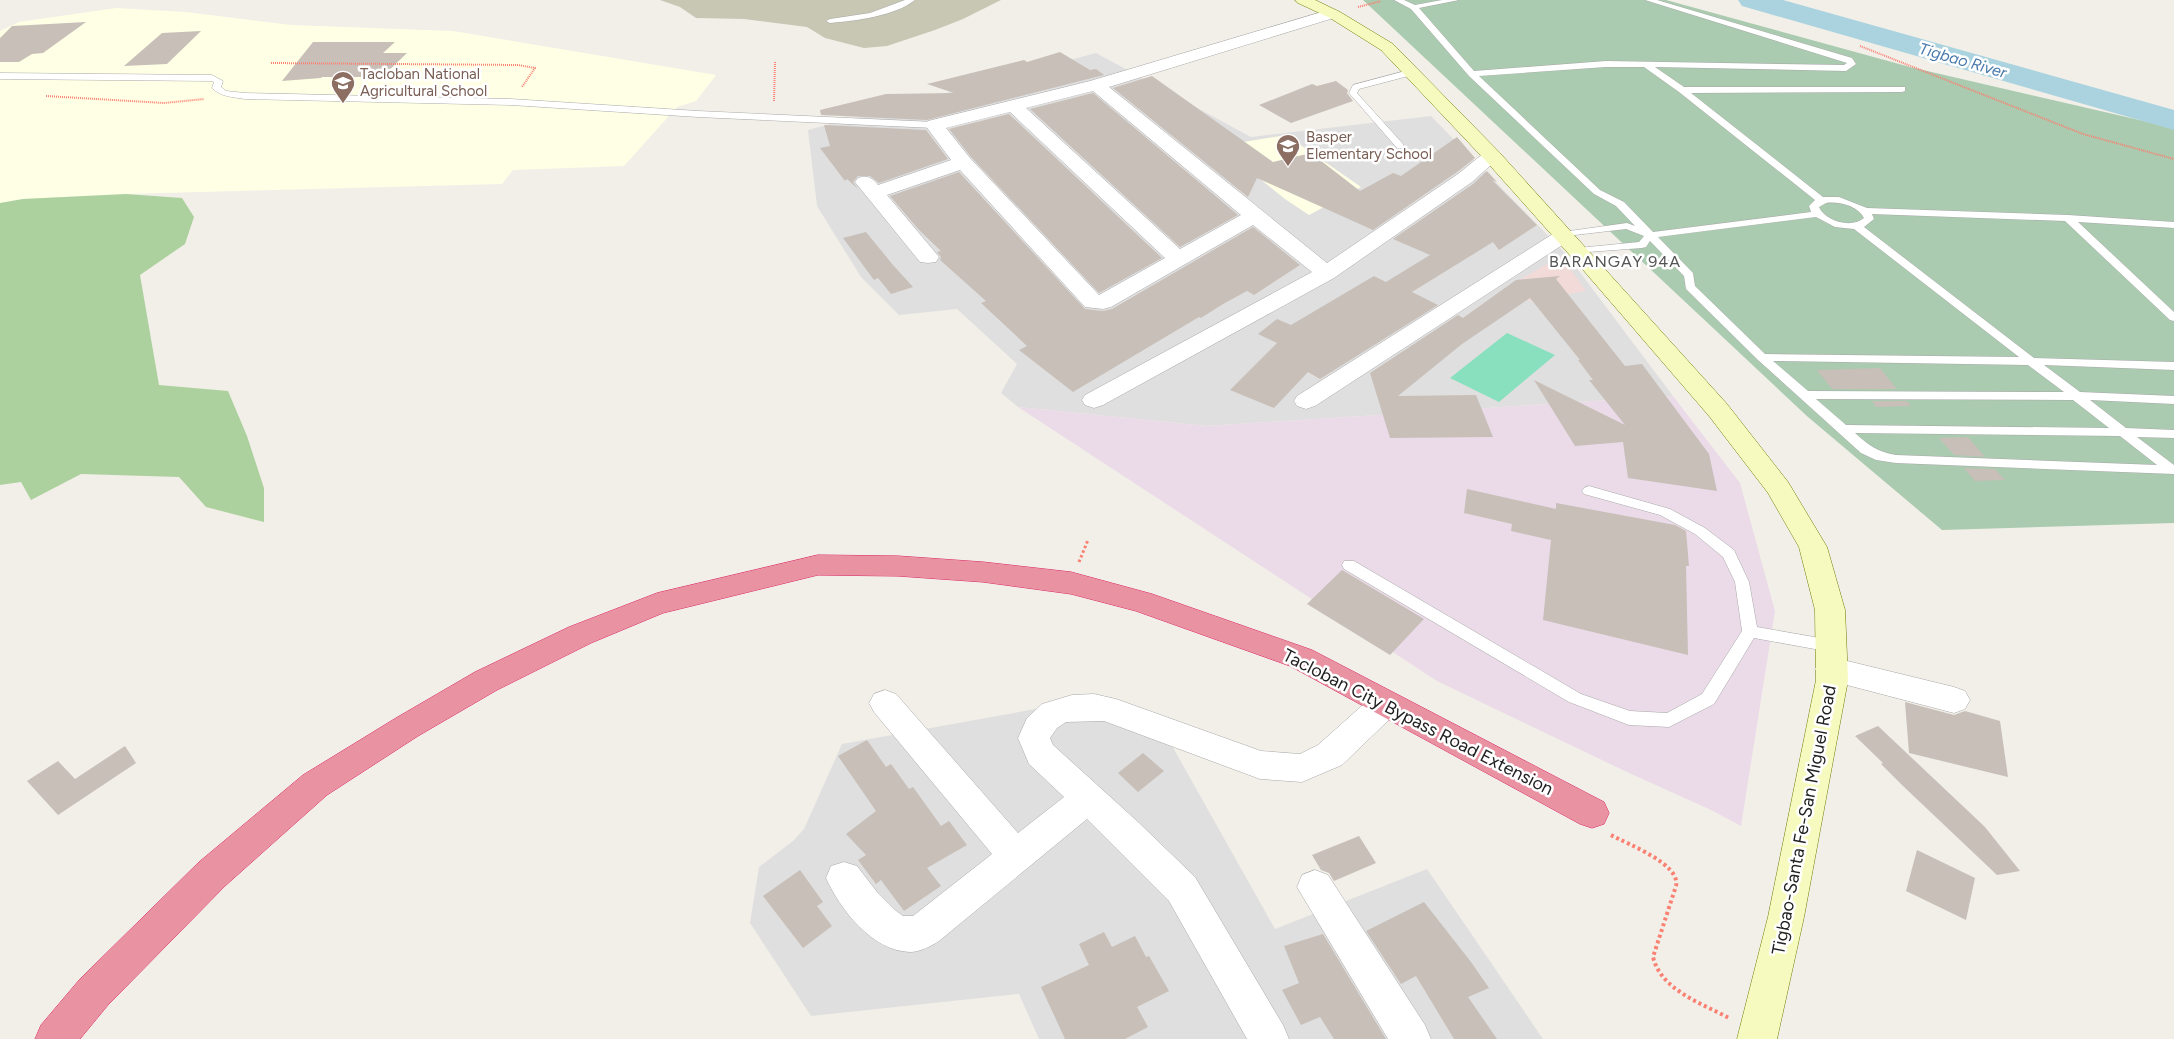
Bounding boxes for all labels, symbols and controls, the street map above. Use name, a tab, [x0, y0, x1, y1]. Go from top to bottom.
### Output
water label: Tigbao River	[1917, 39, 2009, 82]
place label: Tacloban National Agricultural School	[360, 65, 487, 100]
school or university icon: Tacloban National Agricultural School	[330, 70, 356, 104]
place label: Basper Elementary School	[1306, 128, 1432, 163]
school or university icon: Basper Elementary School	[1275, 133, 1301, 167]
district label: BARANGAY 94A	[1549, 252, 1681, 271]
street label: Tacloban City Bypass Road Extension	[1279, 644, 1557, 800]
street label: Tigbao-Santa Fe-San Miguel Road	[1767, 683, 1841, 957]

